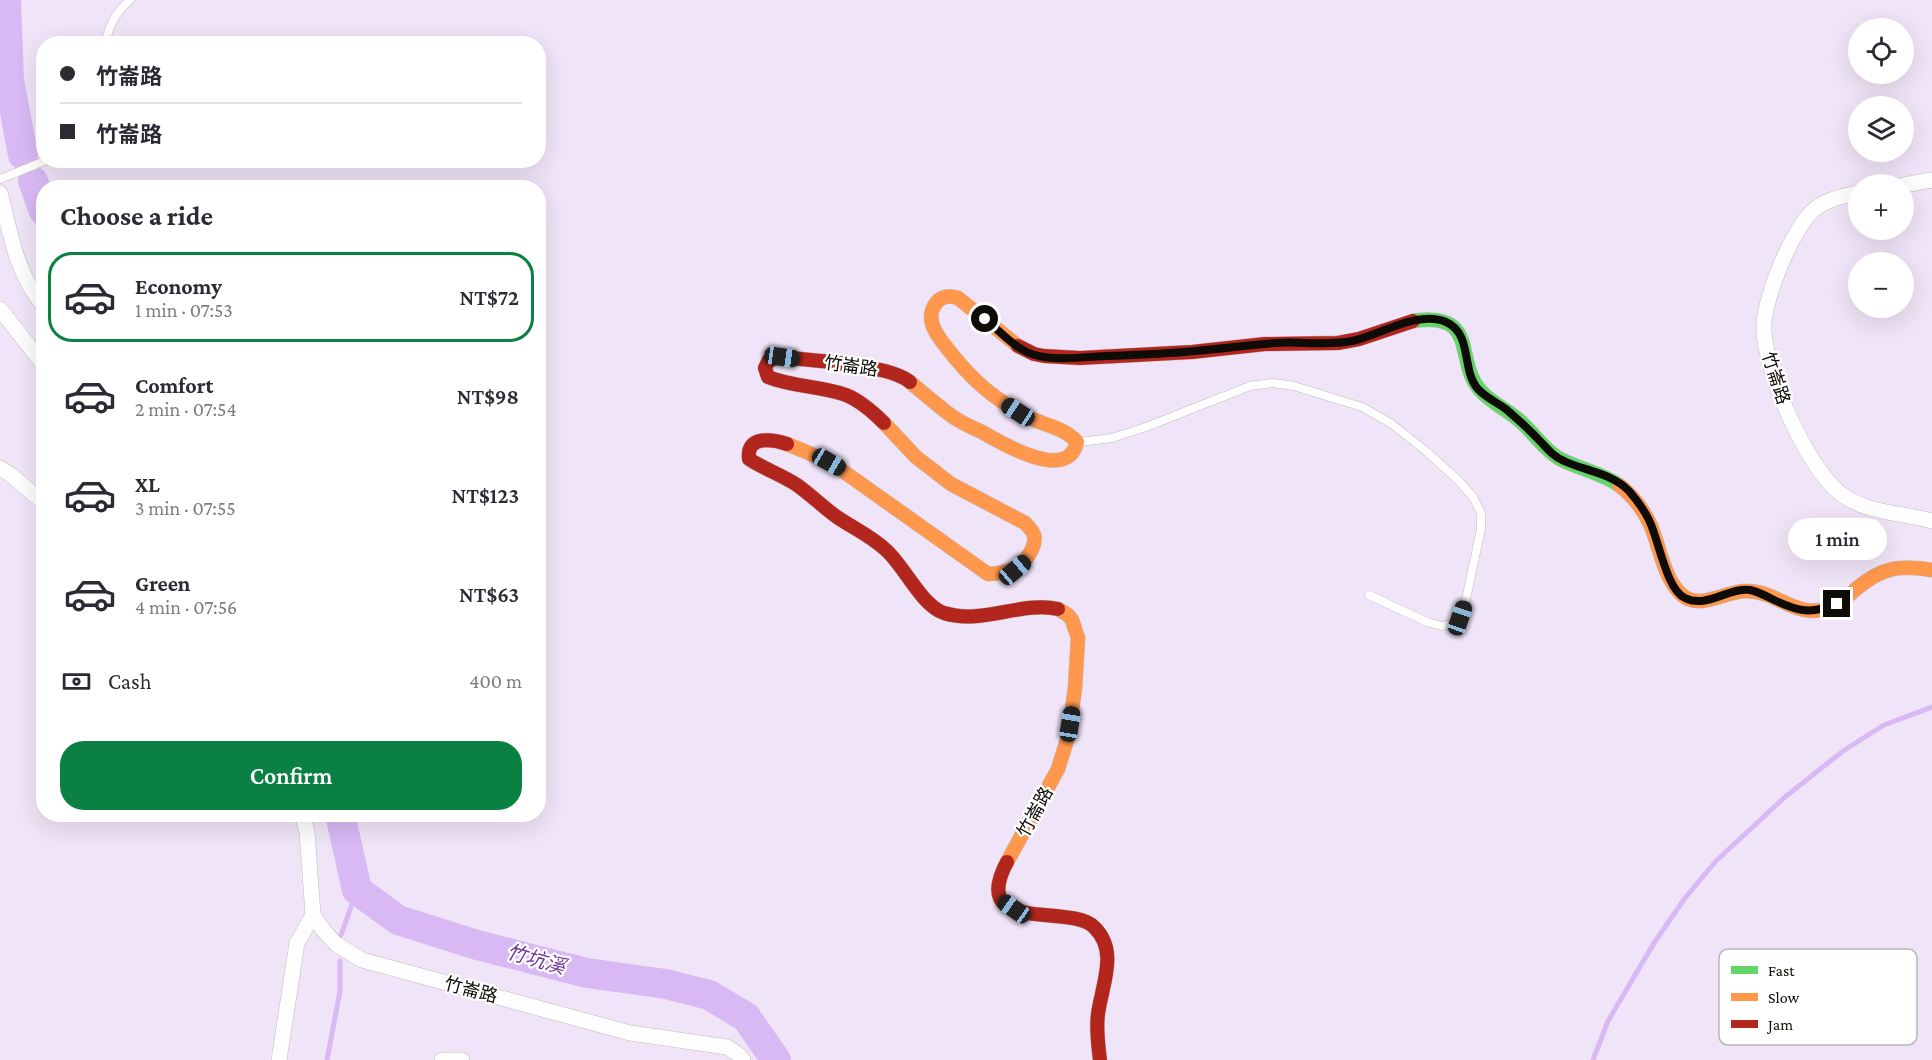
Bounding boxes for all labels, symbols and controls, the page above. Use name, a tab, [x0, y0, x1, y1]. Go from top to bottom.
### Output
map controls	[1848, 18, 1914, 318]
button: locate	[1848, 18, 1914, 84]
text: 竹崙路	[96, 64, 162, 89]
button: layers	[1848, 96, 1914, 162]
text: 竹崙路	[96, 122, 162, 147]
button: +	[1848, 174, 1914, 240]
text: Choose a ride	[60, 201, 213, 231]
button: −	[1848, 252, 1914, 318]
icon: car	[63, 270, 117, 324]
text: Economy	[135, 274, 222, 299]
text: NT$72	[460, 285, 519, 310]
text: 1 min · 07:53	[135, 299, 233, 321]
route start	[971, 305, 998, 332]
car	[763, 346, 801, 368]
street label: 竹崙路	[1758, 349, 1794, 407]
street label: 竹崙路	[823, 352, 879, 380]
icon: car	[63, 369, 117, 423]
text: Comfort	[135, 373, 213, 398]
text: NT$98	[457, 384, 519, 409]
car	[998, 395, 1038, 429]
text: 2 min · 07:54	[135, 398, 237, 420]
car	[809, 445, 849, 479]
icon: car	[63, 468, 117, 522]
text: XL	[135, 472, 160, 497]
text: NT$123	[451, 483, 519, 508]
text: 3 min · 07:55	[135, 497, 236, 519]
callout: 1 min	[1788, 517, 1886, 559]
text: 1 min	[1815, 528, 1860, 550]
car	[995, 552, 1035, 588]
icon: car	[63, 567, 117, 621]
text: Green	[135, 571, 191, 596]
text: NT$63	[459, 582, 519, 607]
route end	[1823, 590, 1850, 617]
text: 4 min · 07:56	[135, 596, 237, 618]
car	[1446, 598, 1474, 638]
icon: cash	[60, 665, 93, 698]
text: Cash	[108, 669, 152, 694]
text: 400 m	[469, 670, 522, 692]
car	[1058, 705, 1082, 743]
button: Confirm	[60, 741, 522, 810]
street label: 竹崙路	[1013, 784, 1057, 840]
car	[994, 891, 1034, 927]
water label: 竹坑溪	[504, 940, 571, 979]
legend	[1719, 949, 1917, 1045]
text: Fast	[1768, 962, 1795, 979]
street label: 竹崙路	[442, 973, 500, 1007]
text: Slow	[1768, 989, 1800, 1006]
text: Jam	[1766, 1016, 1793, 1034]

